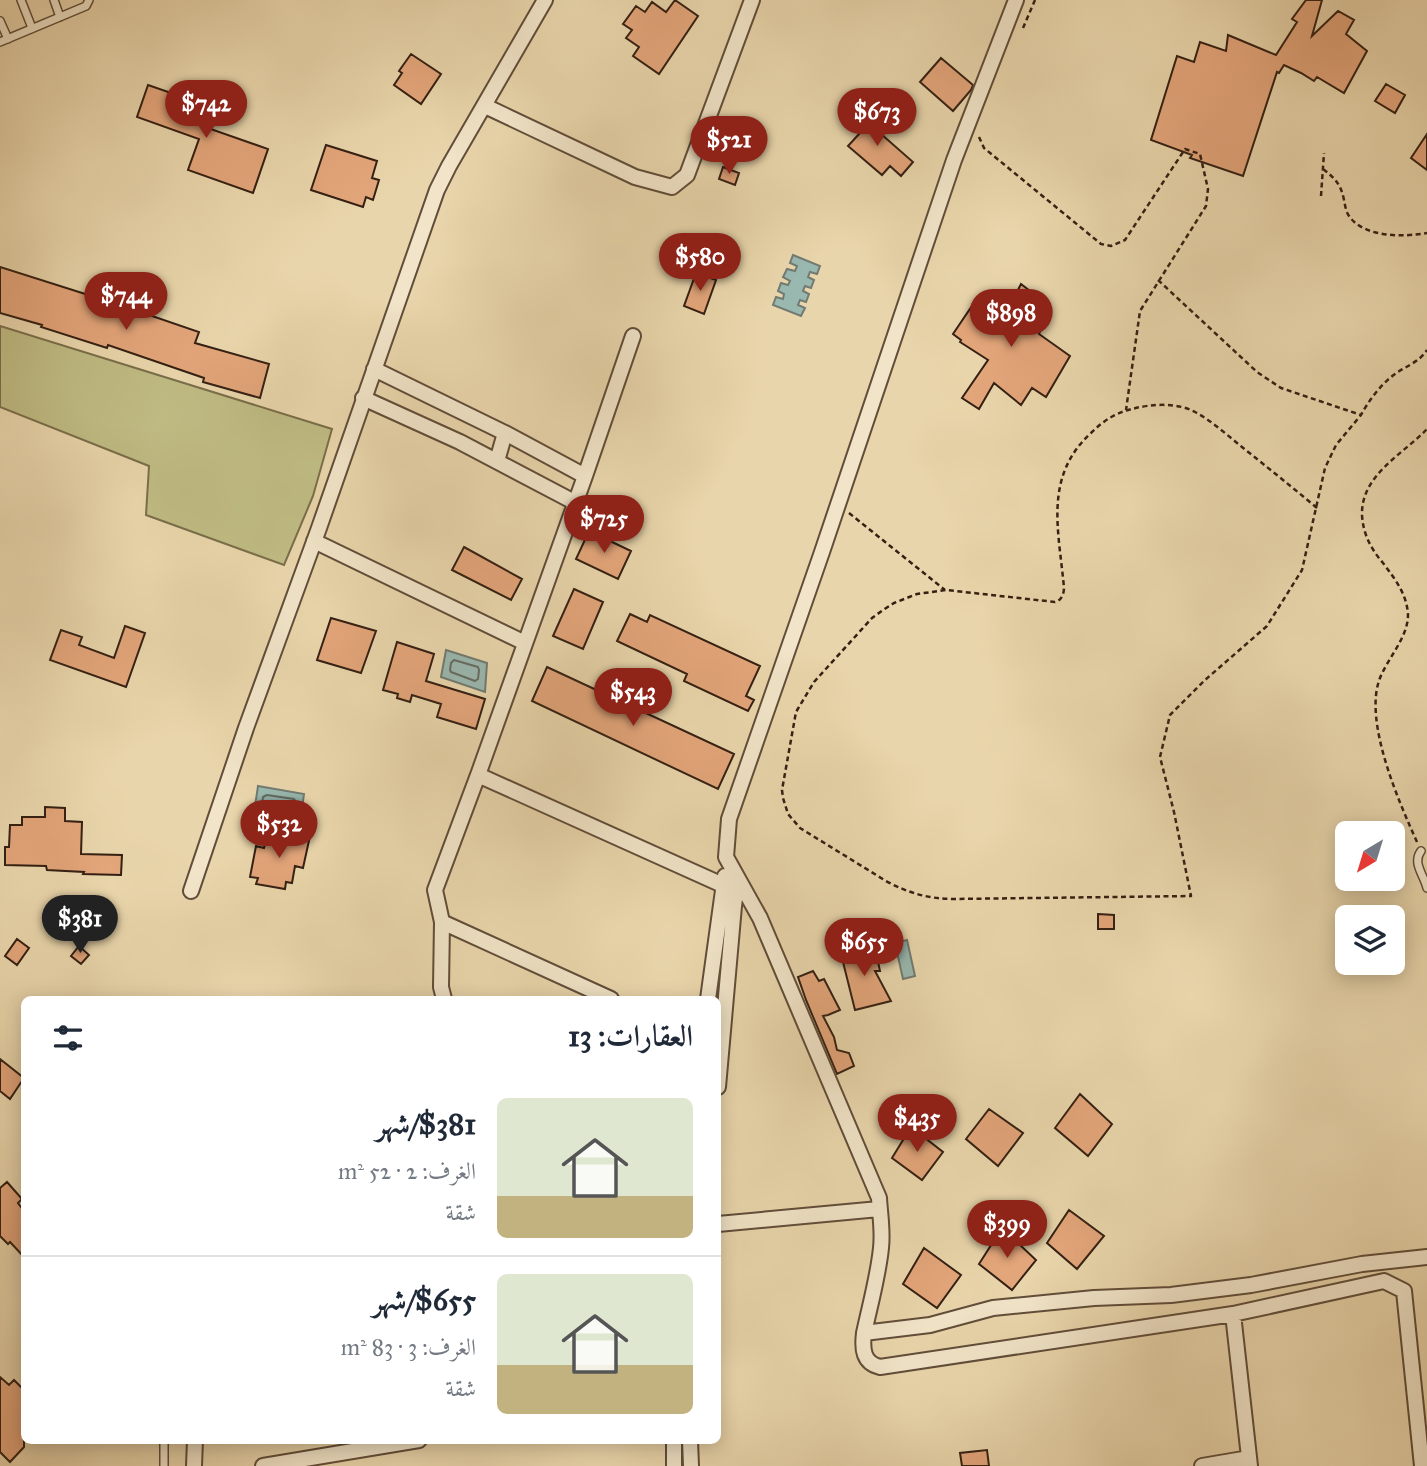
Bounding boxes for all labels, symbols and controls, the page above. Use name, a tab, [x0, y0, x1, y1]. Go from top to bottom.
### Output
pin: $742	[165, 80, 247, 140]
pin: $673	[836, 88, 918, 148]
text: $742	[181, 89, 231, 117]
text: $673	[853, 97, 901, 125]
pin: $521	[688, 116, 770, 176]
text: $521	[707, 125, 751, 153]
pin: $580	[659, 233, 741, 293]
text: $580	[675, 242, 725, 270]
pin: $744	[85, 272, 167, 332]
text: $744	[100, 281, 152, 309]
pin: $898	[970, 290, 1052, 349]
text: $898	[986, 298, 1036, 326]
pin: $725	[563, 496, 645, 555]
text: $725	[580, 504, 628, 532]
pin: $543	[592, 668, 674, 728]
text: $543	[610, 677, 656, 705]
pin: $532	[238, 800, 320, 860]
text: $532	[256, 809, 302, 837]
north arrow	[1335, 821, 1405, 891]
map controls	[1335, 821, 1405, 975]
pin: $381	[39, 895, 121, 955]
text: $381	[58, 904, 102, 932]
button: layers	[1335, 905, 1405, 975]
pin: $655	[823, 918, 905, 978]
text: $655	[841, 927, 887, 955]
text: العقارات: 13	[568, 1018, 693, 1054]
icon: filters	[49, 1019, 87, 1057]
pin: $435	[876, 1094, 958, 1154]
text: $435	[894, 1103, 940, 1131]
text: $381/شهر	[376, 1106, 476, 1142]
icon: home	[553, 1126, 637, 1210]
text: الغرف: 2 · 52 m²	[338, 1157, 476, 1185]
text: شقة	[446, 1198, 476, 1226]
pin: $399	[966, 1200, 1048, 1260]
text: $399	[983, 1209, 1031, 1237]
text: $655/شهر	[372, 1282, 476, 1318]
icon: home	[553, 1302, 637, 1386]
text: الغرف: 3 · 83 m²	[341, 1333, 476, 1361]
text: شقة	[446, 1374, 476, 1402]

